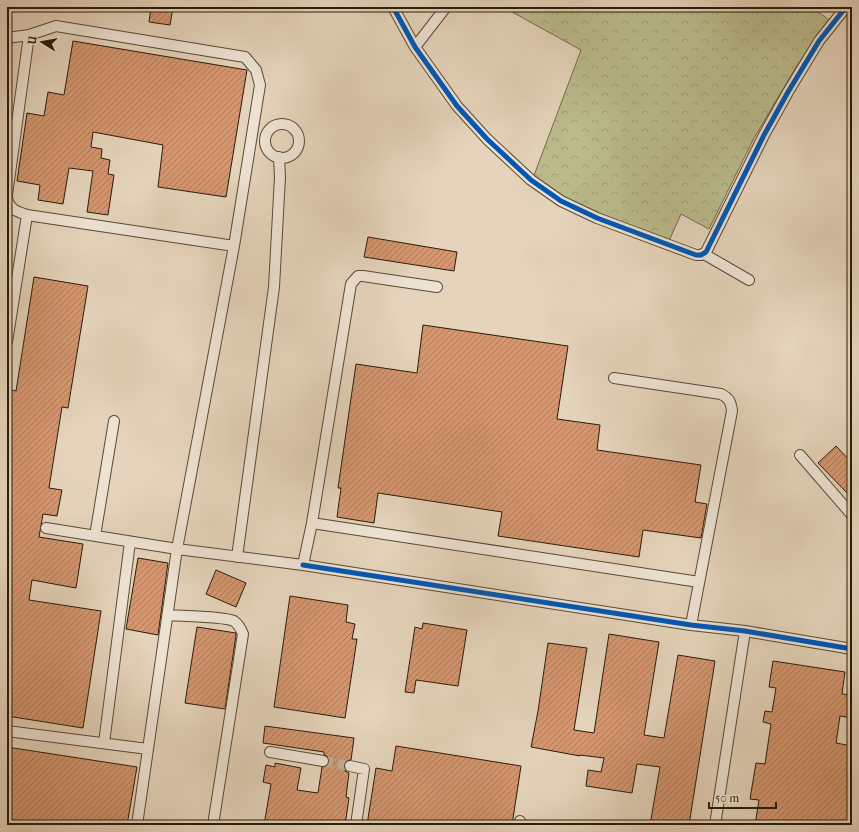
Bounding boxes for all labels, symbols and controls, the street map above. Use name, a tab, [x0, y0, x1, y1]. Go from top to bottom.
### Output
north arrow	[22, 22, 62, 62]
text: U	[25, 34, 40, 47]
scale bar	[709, 784, 776, 810]
text: 50 m	[715, 791, 739, 805]

